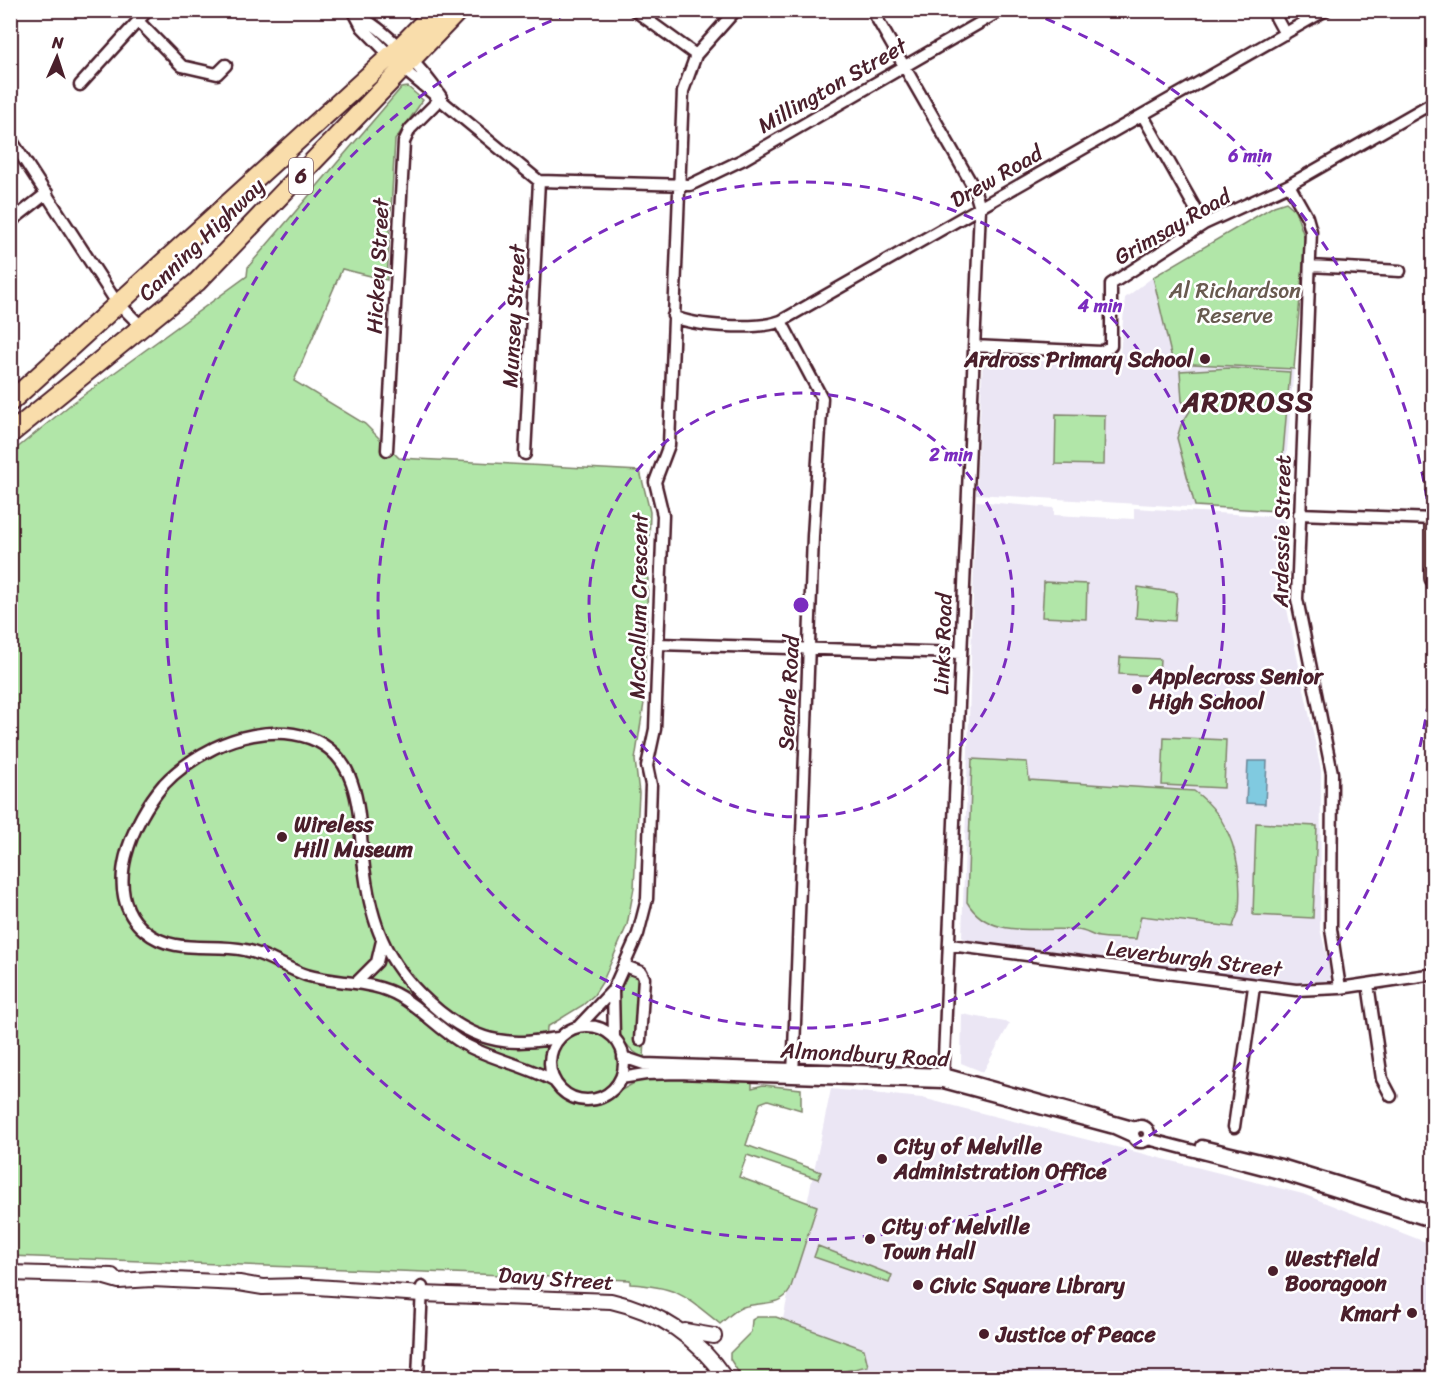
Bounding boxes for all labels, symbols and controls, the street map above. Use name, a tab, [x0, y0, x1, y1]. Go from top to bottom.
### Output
street label: Millington Street	[750, 26, 916, 144]
north arrow	[27, 27, 87, 87]
text: N	[50, 28, 65, 57]
street label: Drew Road	[943, 133, 1051, 219]
text: 6 min	[1227, 140, 1272, 172]
road number: 6	[289, 158, 313, 194]
street label: Canning Highway	[128, 168, 275, 311]
street label: Grimsay Road	[1106, 176, 1239, 276]
street label: Hickey Street	[354, 196, 401, 335]
street label: Munsey Street	[490, 242, 537, 389]
park label: Al Richardson Reserve	[1168, 271, 1301, 335]
text: 4 min	[1077, 290, 1123, 322]
place label: Ardross Primary School	[963, 340, 1194, 379]
marker: Ardross Primary School	[1198, 352, 1212, 366]
district label: ARDROSS	[1181, 377, 1314, 426]
text: 2 min	[928, 439, 973, 471]
street label: Ardessie Street	[1261, 454, 1302, 609]
street label: McCallum Crescent	[617, 512, 660, 699]
street label: Links Road	[921, 591, 964, 696]
centre of rings	[791, 595, 811, 615]
street label: Searle Road	[766, 633, 811, 751]
place label: Applecross Senior High School	[1148, 657, 1325, 721]
marker: Applecross Senior High School	[1130, 682, 1144, 696]
place label: Wireless Hill Museum	[293, 805, 413, 869]
marker: Wireless Hill Museum	[275, 830, 289, 844]
street label: Leverburgh Street	[1104, 928, 1285, 989]
street label: Almondbury Road	[779, 1031, 952, 1078]
place label: City of Melville Administration Office	[893, 1127, 1107, 1191]
marker: City of Melville Administration Office	[875, 1152, 889, 1166]
place label: City of Melville Town Hall	[881, 1207, 1031, 1271]
marker: City of Melville Town Hall	[863, 1232, 877, 1246]
place label: Westfield Booragoon	[1285, 1239, 1387, 1303]
street label: Davy Street	[497, 1255, 615, 1302]
marker: Westfield Booragoon	[1266, 1264, 1280, 1278]
place label: Civic Square Library	[929, 1266, 1125, 1305]
marker: Civic Square Library	[911, 1278, 925, 1292]
place label: Kmart	[1340, 1294, 1401, 1333]
marker: Kmart	[1405, 1306, 1419, 1320]
place label: Justice of Peace	[994, 1315, 1157, 1354]
marker: Justice of Peace	[977, 1327, 991, 1341]

